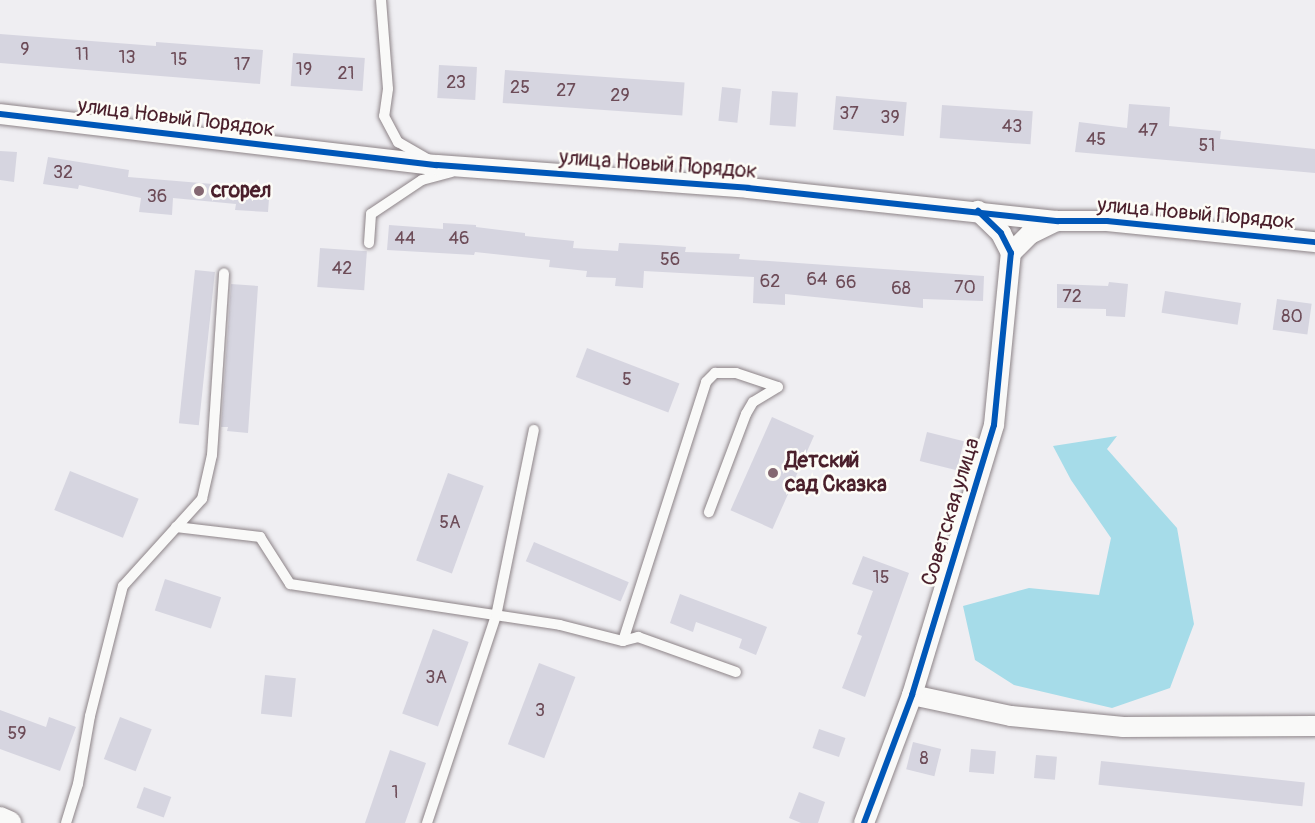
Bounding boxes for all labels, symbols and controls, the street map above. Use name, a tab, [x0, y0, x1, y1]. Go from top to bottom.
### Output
house number: 9	[20, 39, 30, 61]
house number: 11	[75, 44, 89, 66]
house number: 13	[118, 47, 136, 69]
house number: 15	[171, 49, 187, 71]
house number: 17	[234, 54, 250, 76]
house number: 19	[296, 59, 312, 81]
house number: 21	[337, 63, 355, 85]
house number: 23	[446, 72, 466, 94]
house number: 25	[510, 77, 530, 99]
house number: 27	[556, 80, 576, 102]
house number: 29	[610, 85, 630, 107]
street label: улица Новый Порядок	[76, 93, 276, 143]
house number: 37	[839, 103, 859, 125]
house number: 39	[880, 107, 900, 129]
house number: 43	[1002, 116, 1022, 138]
house number: 47	[1138, 120, 1158, 142]
house number: 45	[1086, 129, 1106, 151]
house number: 51	[1199, 135, 1215, 157]
street label: улица Новый Порядок	[558, 146, 758, 184]
house number: 32	[53, 162, 73, 184]
place label: сгорел	[211, 178, 271, 204]
marker: сгорел	[192, 184, 206, 198]
house number: 36	[147, 186, 167, 208]
street label: улица Новый Порядок	[1096, 193, 1296, 235]
house number: 44	[395, 228, 415, 250]
house number: 46	[449, 228, 469, 250]
house number: 56	[660, 249, 680, 271]
house number: 42	[332, 258, 352, 280]
house number: 64	[807, 269, 827, 291]
house number: 62	[760, 271, 780, 293]
house number: 66	[836, 272, 856, 294]
house number: 70	[954, 277, 976, 299]
house number: 68	[891, 278, 911, 300]
house number: 72	[1062, 286, 1082, 308]
house number: 80	[1281, 306, 1303, 328]
house number: 5	[622, 369, 632, 391]
street label: Советская улица	[917, 435, 985, 589]
place label: Детский сад Сказка	[785, 448, 887, 498]
marker: Детский сад Сказка	[766, 466, 780, 480]
house number: 5А	[439, 512, 461, 534]
house number: 15	[873, 567, 889, 589]
house number: 3А	[425, 667, 447, 689]
house number: 3	[535, 700, 545, 722]
house number: 59	[7, 723, 27, 745]
house number: 8	[919, 748, 929, 770]
house number: 1	[391, 782, 399, 804]

